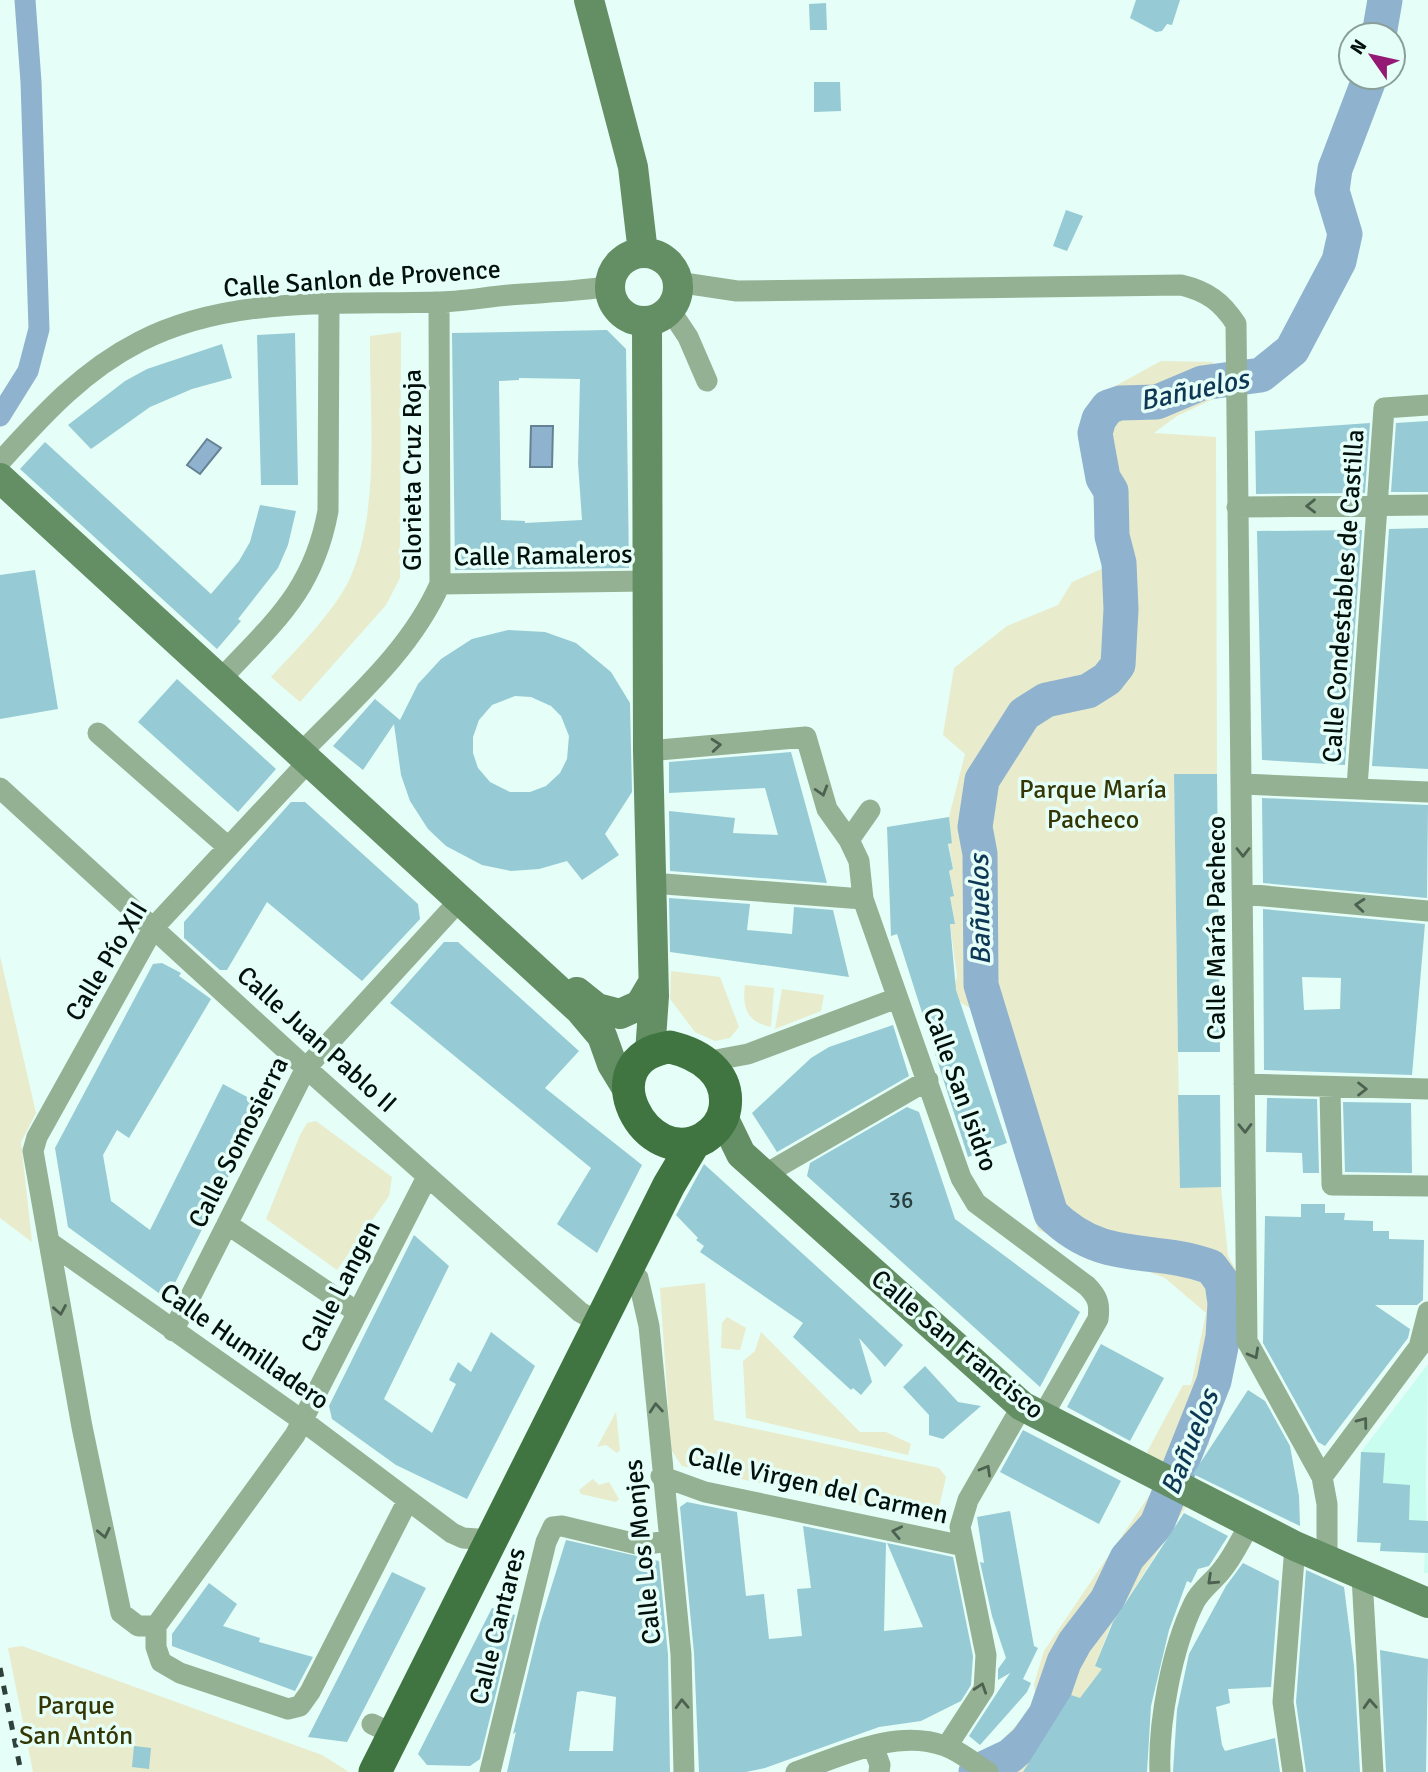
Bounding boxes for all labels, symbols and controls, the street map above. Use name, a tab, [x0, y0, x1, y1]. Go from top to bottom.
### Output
north arrow	[1337, 21, 1407, 91]
text: N	[1345, 35, 1372, 59]
street label: Calle Sanlon de Provence	[222, 253, 502, 305]
water label: Bañuelos	[1137, 361, 1254, 418]
street label: Glorieta Cruz Roja	[397, 369, 429, 571]
street label: Calle Condestables de Castilla	[1316, 428, 1372, 764]
one-way arrow	[1305, 498, 1316, 514]
street label: Calle Ramaleros	[453, 538, 633, 574]
one-way arrow	[711, 738, 722, 753]
park label: Parque María Pacheco	[1019, 774, 1167, 836]
one-way arrow	[814, 785, 828, 797]
street label: Calle María Pacheco	[1201, 816, 1233, 1040]
one-way arrow	[1235, 847, 1251, 858]
water label: Bañuelos	[962, 852, 998, 965]
street label: Calle Pío XII	[59, 896, 155, 1027]
one-way arrow	[1354, 898, 1365, 913]
street label: Calle Juan Pablo II	[230, 960, 403, 1120]
street label: Calle San Isidro	[916, 1003, 1005, 1176]
street label: Calle Somosierra	[182, 1051, 296, 1233]
one-way arrow	[1357, 1081, 1367, 1097]
one-way arrow	[1237, 1124, 1253, 1134]
house number: 36	[889, 1186, 913, 1215]
street label: Calle Langen	[294, 1215, 388, 1358]
street label: Calle San Francisco	[864, 1263, 1050, 1426]
street label: Calle Humilladero	[154, 1277, 335, 1417]
one-way arrow	[52, 1304, 67, 1316]
one-way arrow	[1246, 1347, 1259, 1359]
water label: Bañuelos	[1153, 1382, 1227, 1500]
one-way arrow	[649, 1403, 664, 1414]
one-way arrow	[1355, 1417, 1367, 1430]
street label: Calle Virgen del Carmen	[684, 1440, 951, 1532]
street label: Calle Los Monjes	[617, 1458, 669, 1646]
one-way arrow	[978, 1464, 991, 1477]
one-way arrow	[891, 1525, 903, 1540]
one-way arrow	[95, 1527, 110, 1539]
street label: Calle Cantares	[463, 1544, 533, 1708]
one-way arrow	[1207, 1572, 1220, 1584]
one-way arrow	[972, 1682, 987, 1694]
park label: Parque San Antón	[19, 1690, 133, 1752]
one-way arrow	[674, 1698, 690, 1709]
one-way arrow	[1362, 1698, 1377, 1709]

